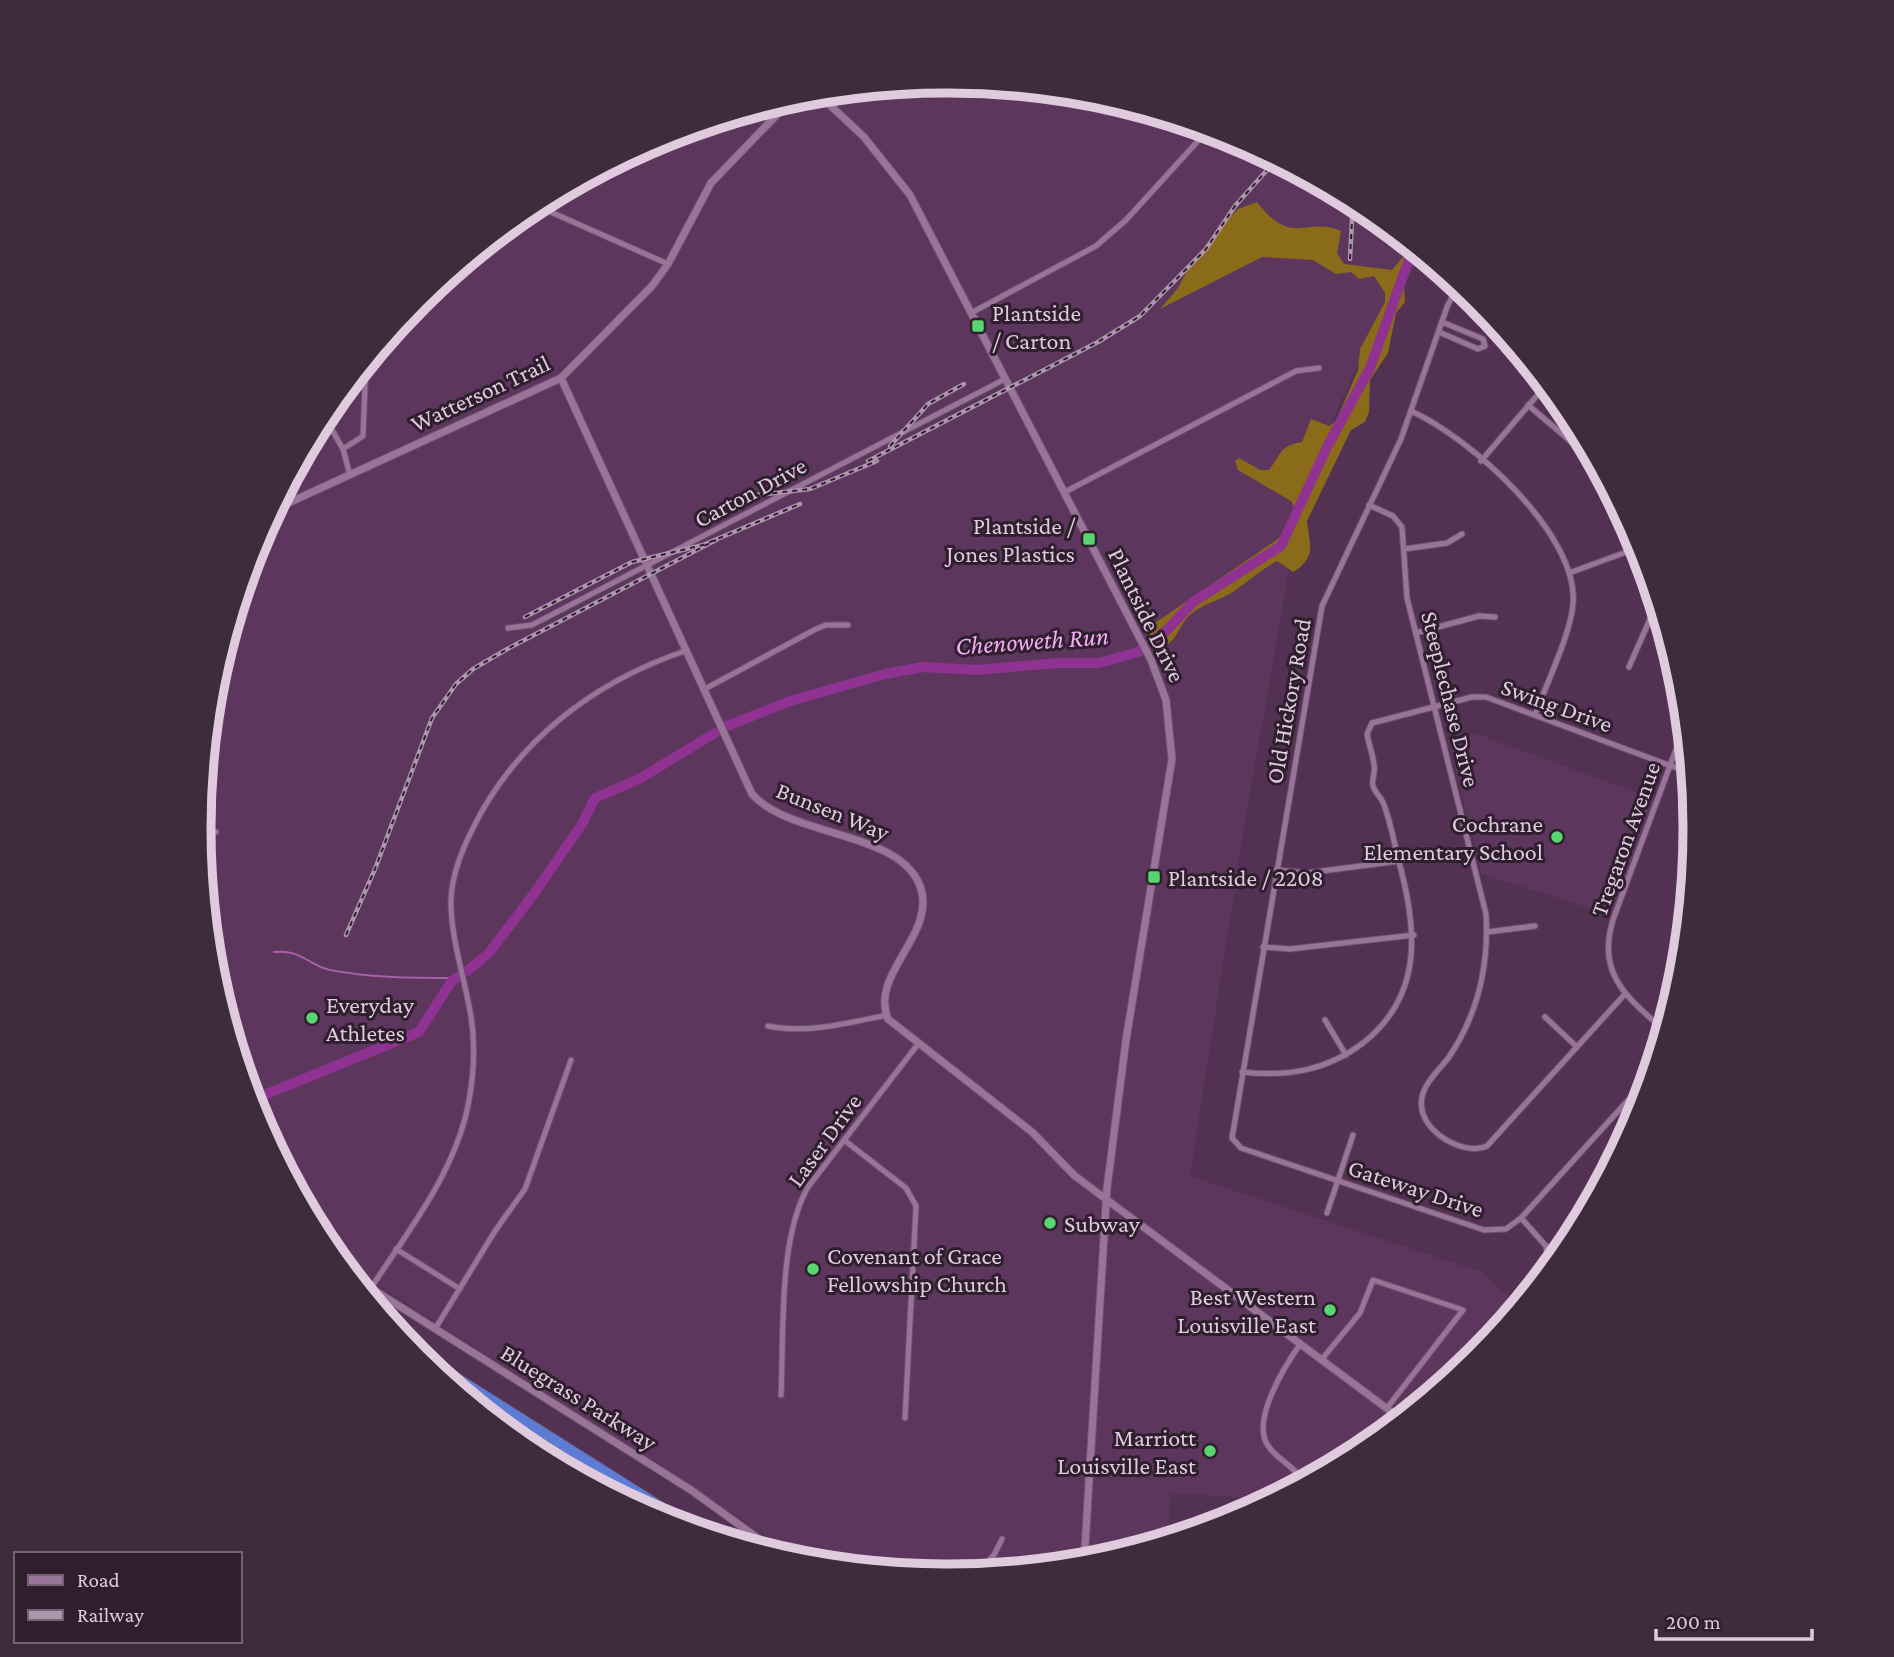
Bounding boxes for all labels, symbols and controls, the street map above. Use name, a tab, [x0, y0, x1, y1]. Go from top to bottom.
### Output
place label: Plantside / Carton	[992, 299, 1081, 354]
marker: Plantside / Carton	[970, 318, 986, 334]
street label: Watterson Trail	[406, 349, 554, 437]
street label: Carton Drive	[689, 451, 811, 533]
place label: Plantside / Jones Plastics	[944, 512, 1076, 567]
marker: Plantside / Jones Plastics	[1081, 531, 1097, 547]
street label: Plantside Drive	[1103, 544, 1191, 686]
street label: Steeplechase Drive	[1416, 608, 1486, 790]
street label: Old Hickory Road	[1260, 616, 1316, 786]
water label: Chenoweth Run	[954, 621, 1110, 661]
street label: Swing Drive	[1498, 672, 1616, 738]
street label: Tregaron Avenue	[1585, 758, 1665, 920]
street label: Bunsen Way	[773, 776, 894, 846]
place label: Cochrane Elementary School	[1363, 810, 1543, 865]
marker: Cochrane Elementary School	[1549, 829, 1565, 845]
place label: Plantside / 2208	[1168, 864, 1324, 891]
marker: Plantside / 2208	[1146, 869, 1162, 885]
place label: Everyday Athletes	[326, 991, 415, 1046]
marker: Everyday Athletes	[304, 1010, 320, 1026]
street label: Laser Drive	[781, 1088, 867, 1192]
street label: Gateway Drive	[1345, 1153, 1487, 1223]
place label: Subway	[1064, 1210, 1141, 1237]
marker: Subway	[1042, 1215, 1058, 1231]
place label: Covenant of Grace Fellowship Church	[827, 1242, 1007, 1297]
marker: Covenant of Grace Fellowship Church	[805, 1261, 821, 1277]
place label: Best Western Louisville East	[1177, 1283, 1317, 1338]
marker: Best Western Louisville East	[1322, 1302, 1338, 1318]
street label: Bluegrass Parkway	[496, 1338, 663, 1456]
place label: Marriott Louisville East	[1057, 1424, 1197, 1479]
marker: Marriott Louisville East	[1202, 1443, 1218, 1459]
legend	[14, 1552, 242, 1643]
text: Road	[77, 1568, 120, 1592]
scale bar	[1656, 1598, 1812, 1642]
text: Railway	[77, 1603, 144, 1627]
text: 200 m	[1666, 1610, 1721, 1634]

